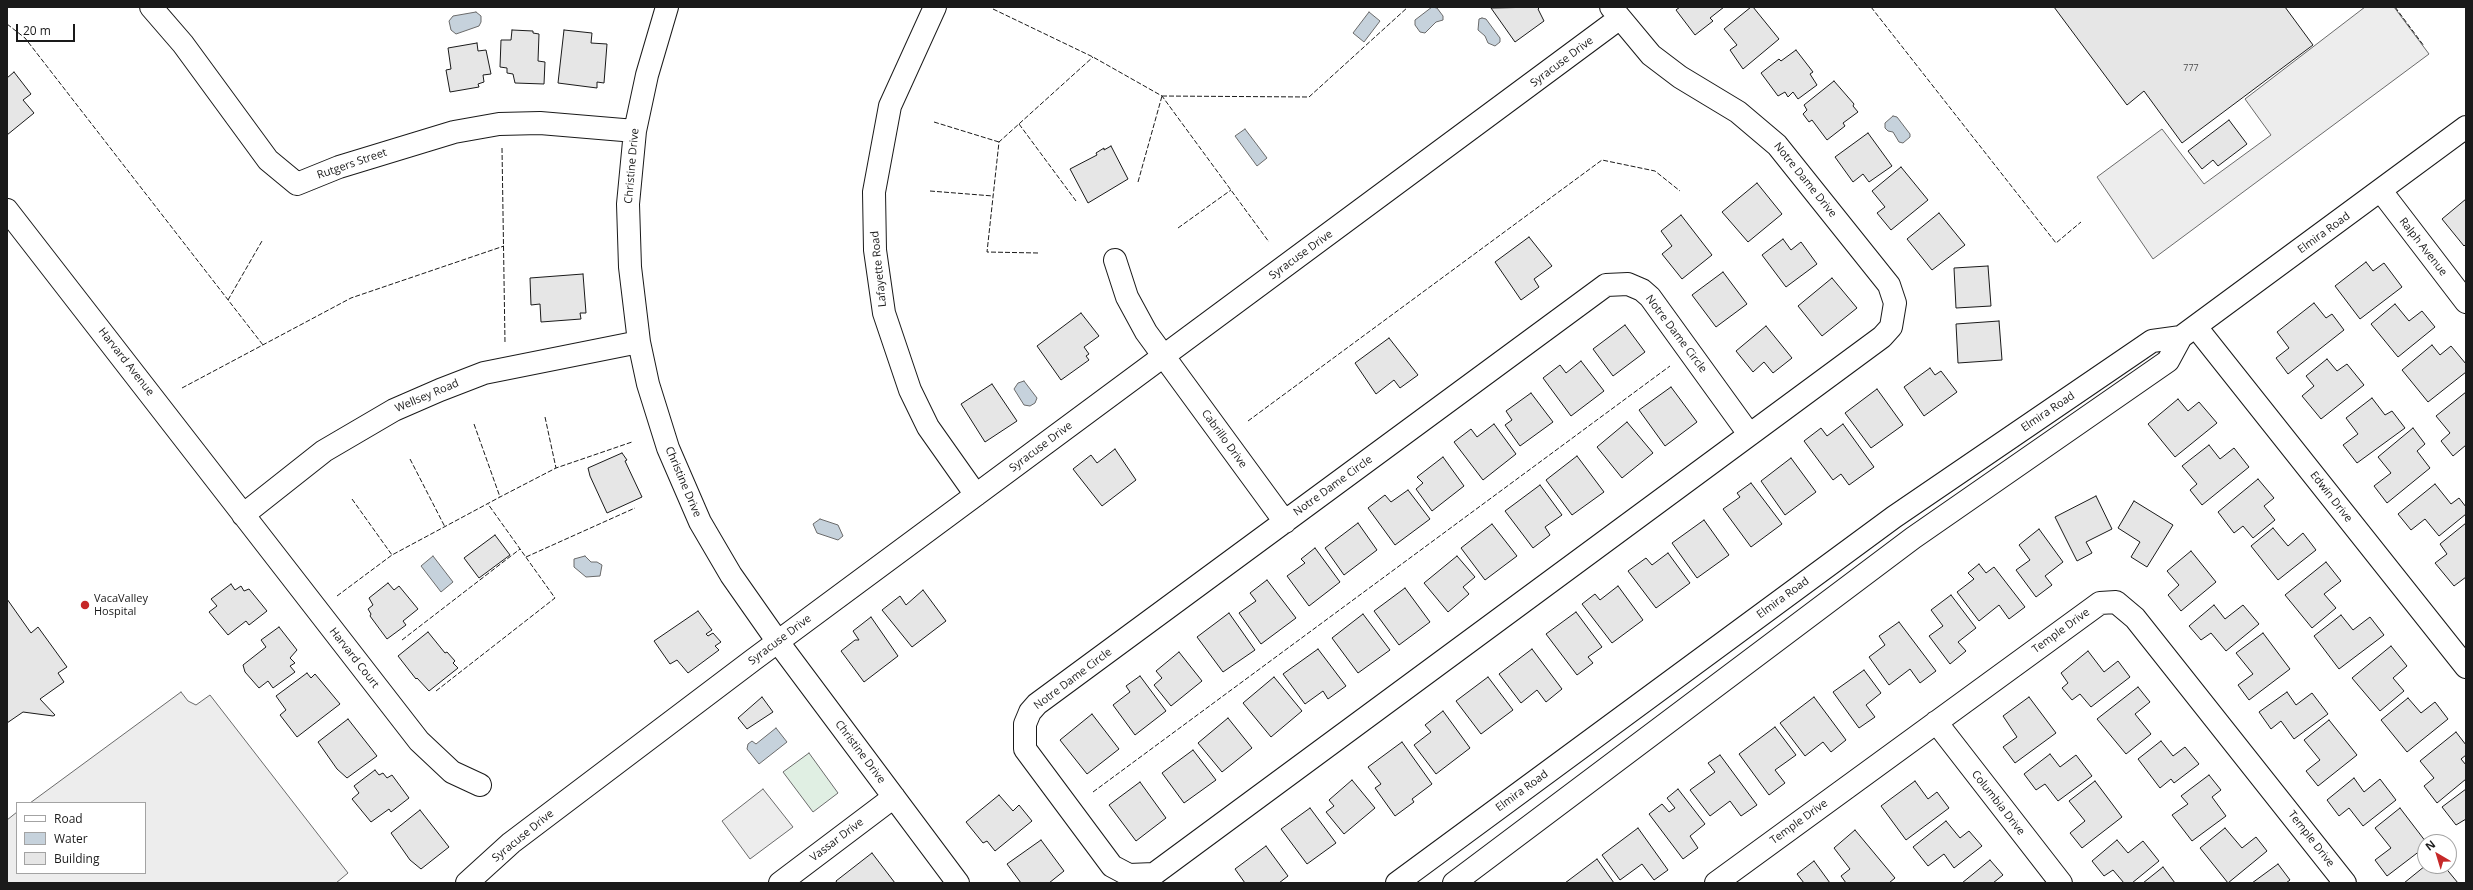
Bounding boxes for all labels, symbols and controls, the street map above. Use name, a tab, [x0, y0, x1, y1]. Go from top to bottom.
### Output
scale bar	[18, 16, 77, 42]
text: 20 m	[23, 22, 51, 39]
street label: Syracuse Drive	[1528, 34, 1596, 90]
house number: 777	[2183, 63, 2199, 73]
street label: Christine Drive	[622, 128, 642, 204]
street label: Notre Dame Drive	[1771, 140, 1839, 220]
street label: Rutgers Street	[315, 146, 389, 182]
street label: Elmira Road	[2295, 210, 2353, 256]
street label: Ralph Avenue	[2396, 215, 2450, 279]
street label: Syracuse Drive	[1267, 228, 1335, 282]
street label: Lafayette Road	[868, 230, 890, 308]
street label: Notre Dame Circle	[1642, 292, 1710, 376]
street label: Harvard Avenue	[95, 325, 157, 399]
street label: Wellsey Road	[393, 377, 461, 415]
street label: Elmira Road	[2019, 389, 2077, 435]
street label: Cabrillo Drive	[1198, 407, 1250, 471]
street label: Syracuse Drive	[1007, 419, 1075, 475]
street label: Christine Drive	[662, 445, 704, 519]
street label: Notre Dame Circle	[1291, 453, 1375, 519]
street label: Edwin Drive	[2307, 469, 2355, 525]
street label: Elmira Road	[1754, 575, 1812, 621]
place label: VacaValley Hospital	[94, 592, 148, 618]
marker: VacaValley Hospital	[79, 599, 91, 611]
street label: Temple Drive	[2030, 606, 2092, 656]
street label: Syracuse Drive	[746, 612, 814, 668]
street label: Harvard Court	[326, 625, 382, 691]
street label: Notre Dame Circle	[1031, 645, 1115, 713]
street label: Christine Drive	[832, 718, 888, 786]
street label: Elmira Road	[1493, 768, 1551, 814]
street label: Columbia Drive	[1969, 768, 2027, 838]
street label: Temple Drive	[1768, 797, 1830, 847]
legend	[16, 802, 146, 874]
street label: Syracuse Drive	[490, 807, 556, 865]
street label: Temple Drive	[2285, 808, 2337, 870]
text: Road	[54, 810, 83, 827]
street label: Vassar Drive	[808, 816, 866, 864]
text: Water	[54, 830, 88, 847]
north arrow	[2417, 834, 2457, 874]
text: N	[2422, 836, 2438, 854]
text: Building	[54, 850, 99, 867]

